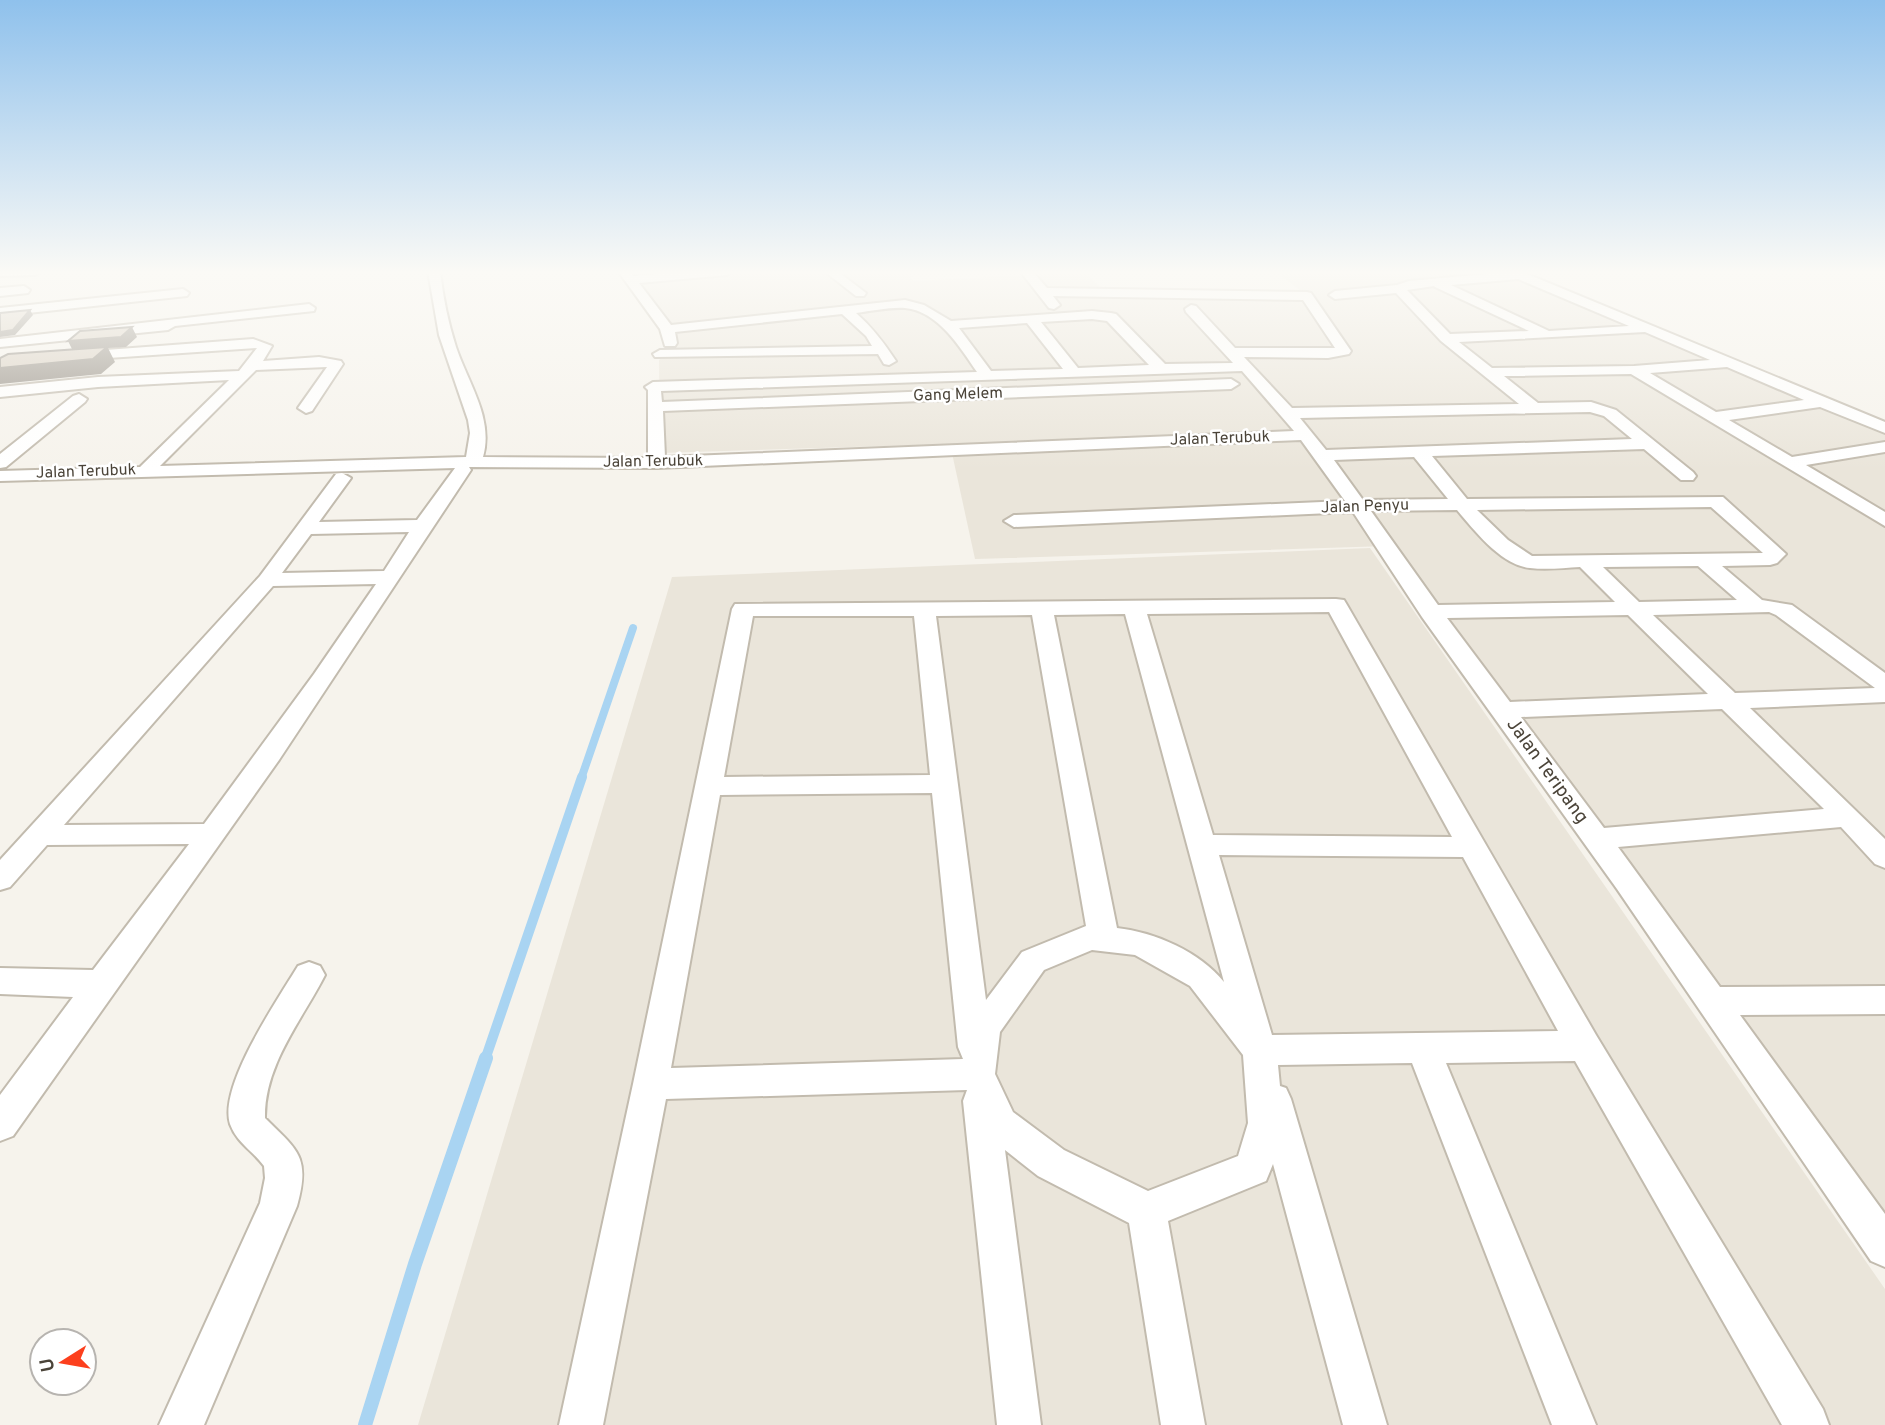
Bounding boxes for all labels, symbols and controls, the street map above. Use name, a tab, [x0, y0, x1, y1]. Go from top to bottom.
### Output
street label: Gang Melem	[913, 383, 1003, 407]
street label: Jalan Terubuk	[1170, 427, 1270, 451]
street label: Jalan Terubuk	[603, 451, 703, 473]
street label: Jalan Terubuk	[36, 460, 136, 484]
street label: Jalan Penyu	[1321, 495, 1409, 519]
street label: Jalan Teripang	[1501, 713, 1593, 829]
north arrow	[28, 1327, 98, 1397]
text: U	[35, 1356, 61, 1374]

